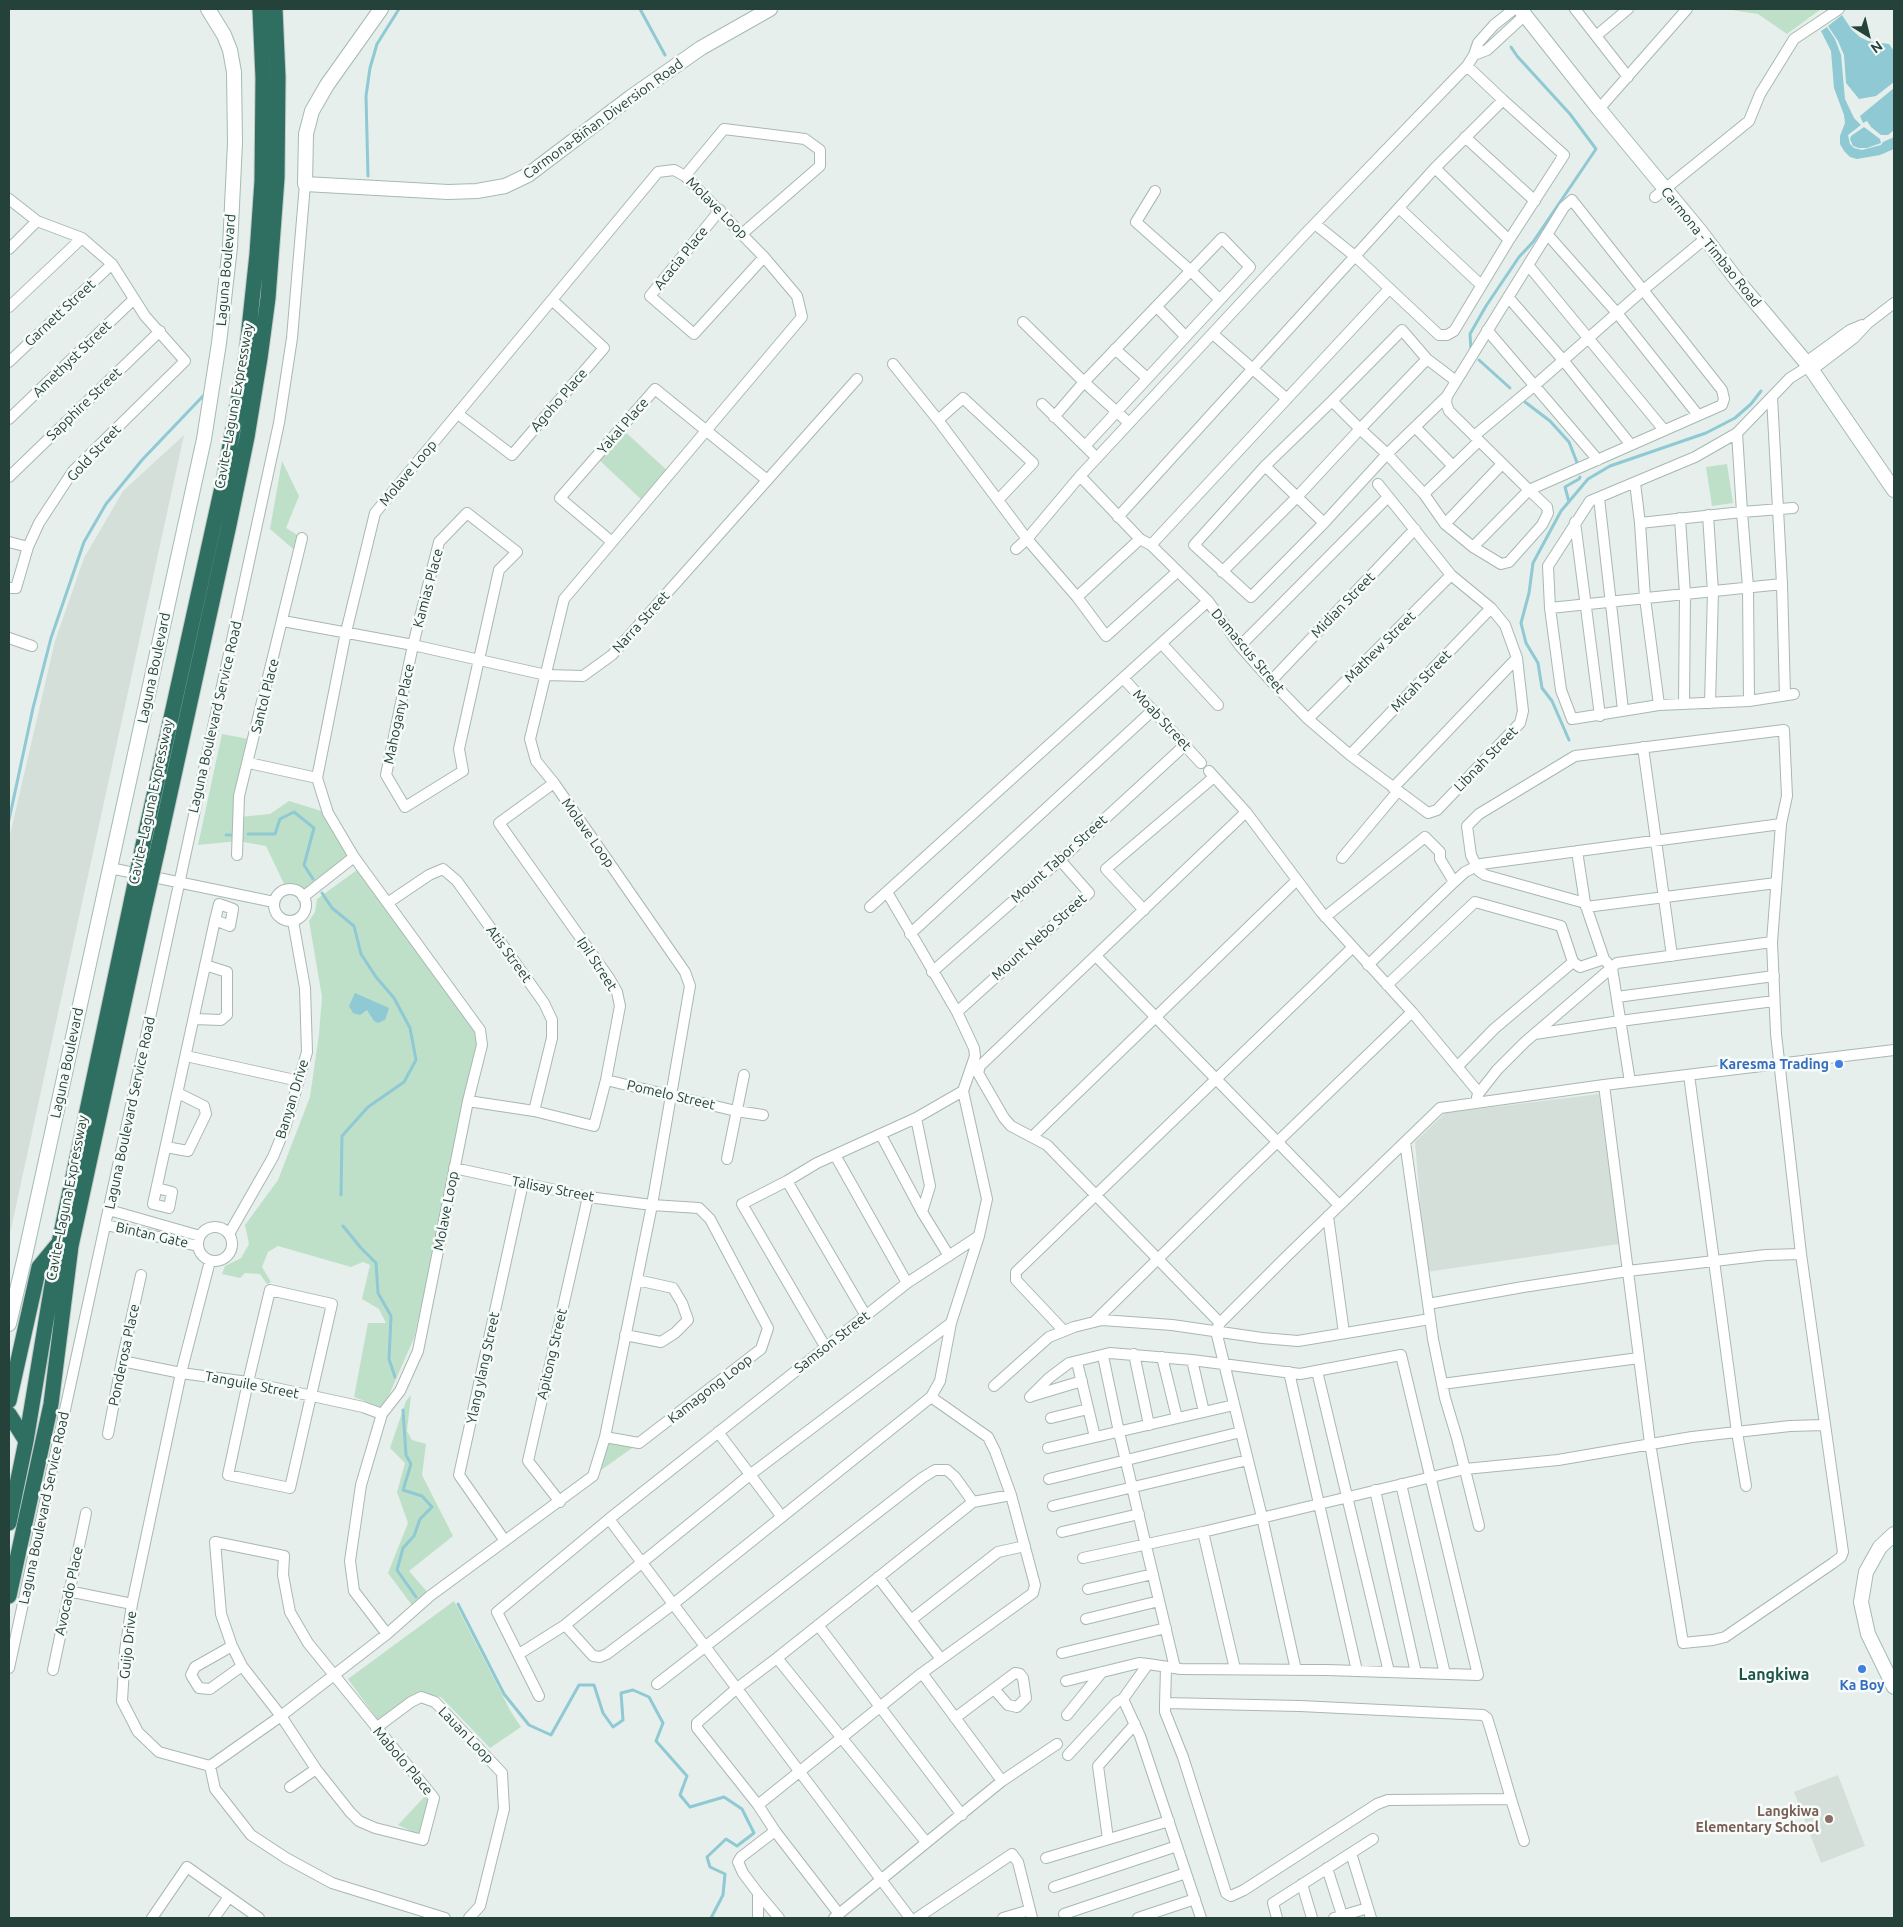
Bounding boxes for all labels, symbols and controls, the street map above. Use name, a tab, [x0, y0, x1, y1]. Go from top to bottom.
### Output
north arrow	[1843, 10, 1893, 60]
text: N	[1868, 38, 1886, 57]
street label: Carmona-Biñan Diversion Road	[520, 55, 686, 183]
street label: Molave Loop	[683, 174, 751, 242]
street label: Carmona - Timbao Road	[1657, 184, 1765, 310]
street label: Laguna Boulevard	[213, 213, 239, 327]
street label: Acacia Place	[650, 223, 712, 293]
street label: Garnett Street	[21, 276, 99, 350]
street label: Amethyst Street	[29, 317, 115, 401]
street label: Cavite–Laguna Expressway	[211, 322, 257, 490]
street label: Sapphire Street	[43, 364, 125, 444]
street label: Agoho Place	[527, 365, 591, 435]
street label: Yakal Place	[594, 394, 652, 458]
street label: Gold Street	[63, 421, 125, 485]
street label: Molave Loop	[376, 437, 440, 509]
street label: Kamias Place	[409, 547, 447, 629]
street label: Midian Street	[1308, 569, 1378, 641]
street label: Narra Street	[609, 588, 673, 656]
street label: Damascus Street	[1208, 605, 1288, 697]
street label: Mathew Street	[1341, 608, 1419, 686]
street label: Laguna Boulevard	[134, 611, 174, 725]
street label: Laguna Boulevard Service Road	[185, 619, 245, 815]
street label: Micah Street	[1387, 647, 1455, 715]
street label: Santol Place	[248, 657, 282, 735]
street label: Mahogany Place	[380, 662, 418, 766]
street label: Moab Street	[1129, 686, 1195, 754]
street label: Cavite–Laguna Expressway	[125, 718, 177, 886]
street label: Libnah Street	[1451, 723, 1521, 795]
street label: Molave Loop	[558, 795, 618, 871]
street label: Mount Tabor Street	[1008, 811, 1110, 907]
street label: Mount Nebo Street	[988, 890, 1090, 984]
street label: Atis Street	[483, 922, 535, 986]
street label: Ipil Street	[573, 934, 621, 994]
street label: Laguna Boulevard	[47, 1006, 87, 1120]
street label: Laguna Boulevard Service Road	[101, 1015, 159, 1211]
place label: Karesma Trading	[1719, 1056, 1829, 1072]
street label: Banyan Drive	[272, 1057, 312, 1141]
marker: Karesma Trading	[1833, 1058, 1845, 1070]
street label: Pomelo Street	[625, 1077, 717, 1113]
street label: Cavite–Laguna Expressway	[43, 1114, 91, 1282]
street label: Molave Loop	[430, 1170, 462, 1252]
street label: Talisay Street	[510, 1173, 596, 1205]
street label: Bintan Gate	[114, 1219, 190, 1251]
street label: Ponderosa Place	[105, 1303, 143, 1407]
street label: Apitong Street	[533, 1307, 571, 1401]
street label: Samson Street	[791, 1307, 873, 1377]
street label: Ylang ylang Street	[463, 1310, 503, 1426]
street label: Kamagong Loop	[665, 1351, 755, 1427]
street label: Tanguile Street	[203, 1368, 301, 1402]
street label: Laguna Boulevard Service Road	[15, 1410, 73, 1606]
street label: Avocado Place	[51, 1545, 87, 1637]
street label: Guijo Drive	[116, 1610, 140, 1680]
marker: Ka Boy	[1856, 1663, 1868, 1675]
district label: Langkiwa	[1739, 1665, 1809, 1685]
place label: Ka Boy	[1839, 1677, 1885, 1693]
street label: Lauan Loop	[435, 1703, 497, 1767]
street label: Mabolo Place	[369, 1723, 437, 1799]
place label: Langkiwa Elementary School	[1696, 1803, 1819, 1835]
marker: Langkiwa Elementary School	[1823, 1813, 1835, 1825]

